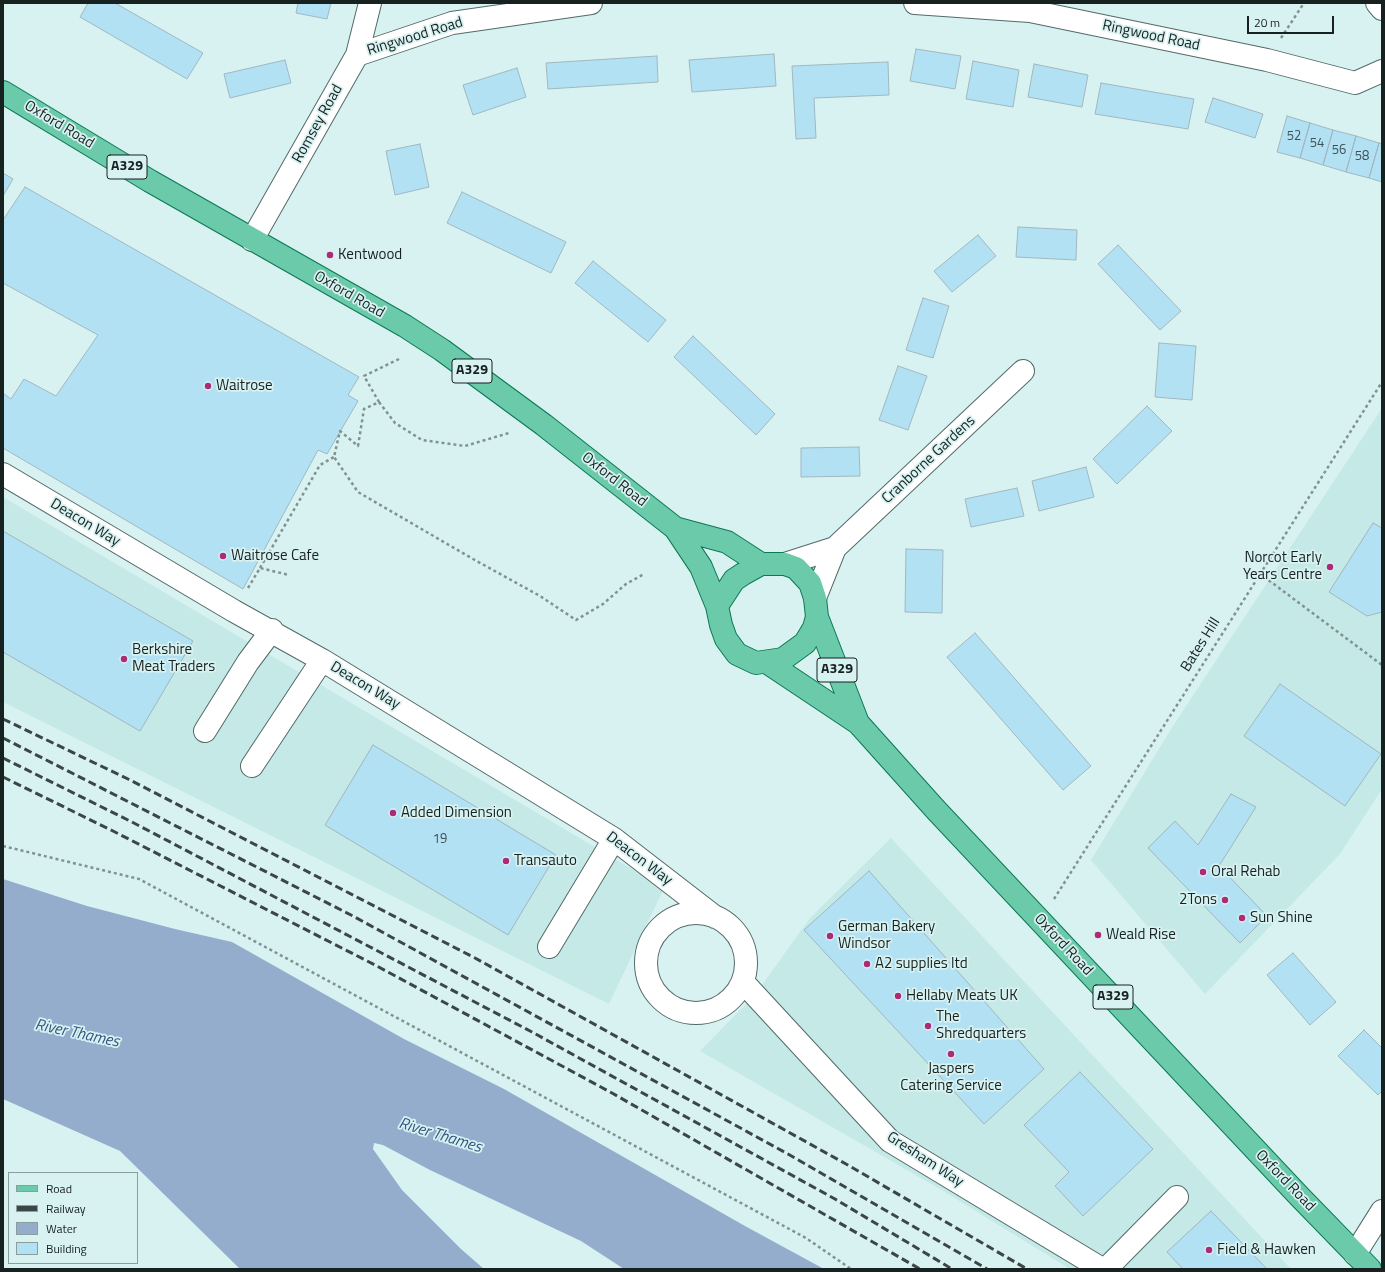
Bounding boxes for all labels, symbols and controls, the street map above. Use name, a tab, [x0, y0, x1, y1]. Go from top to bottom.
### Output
scale bar	[1249, 8, 1336, 34]
text: 20 m	[1254, 13, 1280, 32]
street label: Ringwood Road	[365, 14, 465, 60]
street label: Ringwood Road	[1101, 17, 1201, 55]
street label: Romsey Road	[289, 82, 347, 166]
street label: Oxford Road	[21, 97, 97, 153]
house number: 52	[1287, 129, 1301, 145]
house number: 54	[1310, 136, 1324, 152]
house number: 56	[1332, 143, 1346, 159]
house number: 58	[1355, 149, 1369, 165]
road number: A329	[107, 155, 147, 179]
place label: Kentwood	[338, 246, 402, 264]
marker: Kentwood	[325, 250, 335, 260]
street label: Oxford Road	[311, 268, 387, 322]
road number: A329	[452, 359, 492, 383]
place label: Waitrose	[216, 377, 273, 395]
marker: Waitrose	[203, 381, 213, 391]
street label: Cranborne Gardens	[879, 412, 979, 508]
street label: Oxford Road	[578, 449, 650, 511]
street label: Deacon Way	[47, 495, 123, 551]
place label: Waitrose Cafe	[231, 547, 319, 565]
place label: Norcot Early Years Centre	[1243, 549, 1322, 584]
marker: Waitrose Cafe	[218, 551, 228, 561]
marker: Norcot Early Years Centre	[1325, 562, 1335, 572]
street label: Bates Hill	[1177, 615, 1225, 675]
place label: Berkshire Meat Traders	[132, 641, 215, 676]
marker: Berkshire Meat Traders	[119, 654, 129, 664]
street label: Deacon Way	[327, 658, 403, 714]
road number: A329	[817, 658, 857, 682]
place label: Added Dimension	[401, 804, 512, 822]
marker: Added Dimension	[388, 808, 398, 818]
street label: Deacon Way	[602, 828, 676, 890]
house number: 19	[433, 832, 447, 848]
place label: Transauto	[514, 852, 577, 870]
marker: Transauto	[501, 856, 511, 866]
place label: Oral Rehab	[1211, 863, 1281, 881]
marker: Oral Rehab	[1198, 867, 1208, 877]
place label: 2Tons	[1179, 891, 1217, 909]
marker: 2Tons	[1220, 895, 1230, 905]
place label: Sun Shine	[1250, 909, 1313, 927]
street label: Oxford Road	[1030, 910, 1096, 980]
marker: Sun Shine	[1237, 913, 1247, 923]
place label: German Bakery Windsor	[838, 918, 935, 953]
place label: Weald Rise	[1106, 926, 1176, 944]
marker: Weald Rise	[1093, 930, 1103, 940]
marker: German Bakery Windsor	[825, 931, 835, 941]
place label: A2 supplies ltd	[875, 955, 968, 973]
marker: A2 supplies ltd	[862, 959, 872, 969]
road number: A329	[1093, 985, 1133, 1009]
place label: Hellaby Meats UK	[906, 987, 1018, 1005]
marker: Hellaby Meats UK	[893, 991, 903, 1001]
place label: The Shredquarters	[936, 1008, 1026, 1043]
water label: River Thames	[33, 1016, 121, 1052]
marker: The Shredquarters	[923, 1021, 933, 1031]
marker: Jaspers Catering Service	[946, 1049, 956, 1059]
place label: Jaspers Catering Service	[900, 1060, 1002, 1095]
water label: River Thames	[396, 1114, 484, 1158]
street label: Gresham Way	[883, 1128, 967, 1192]
street label: Oxford Road	[1251, 1147, 1319, 1215]
legend	[8, 1172, 138, 1264]
text: Road	[46, 1179, 72, 1198]
text: Railway	[46, 1199, 86, 1218]
text: Water	[46, 1219, 77, 1238]
text: Building	[46, 1239, 87, 1258]
place label: Field & Hawken	[1217, 1241, 1316, 1259]
marker: Field & Hawken	[1204, 1245, 1214, 1255]

